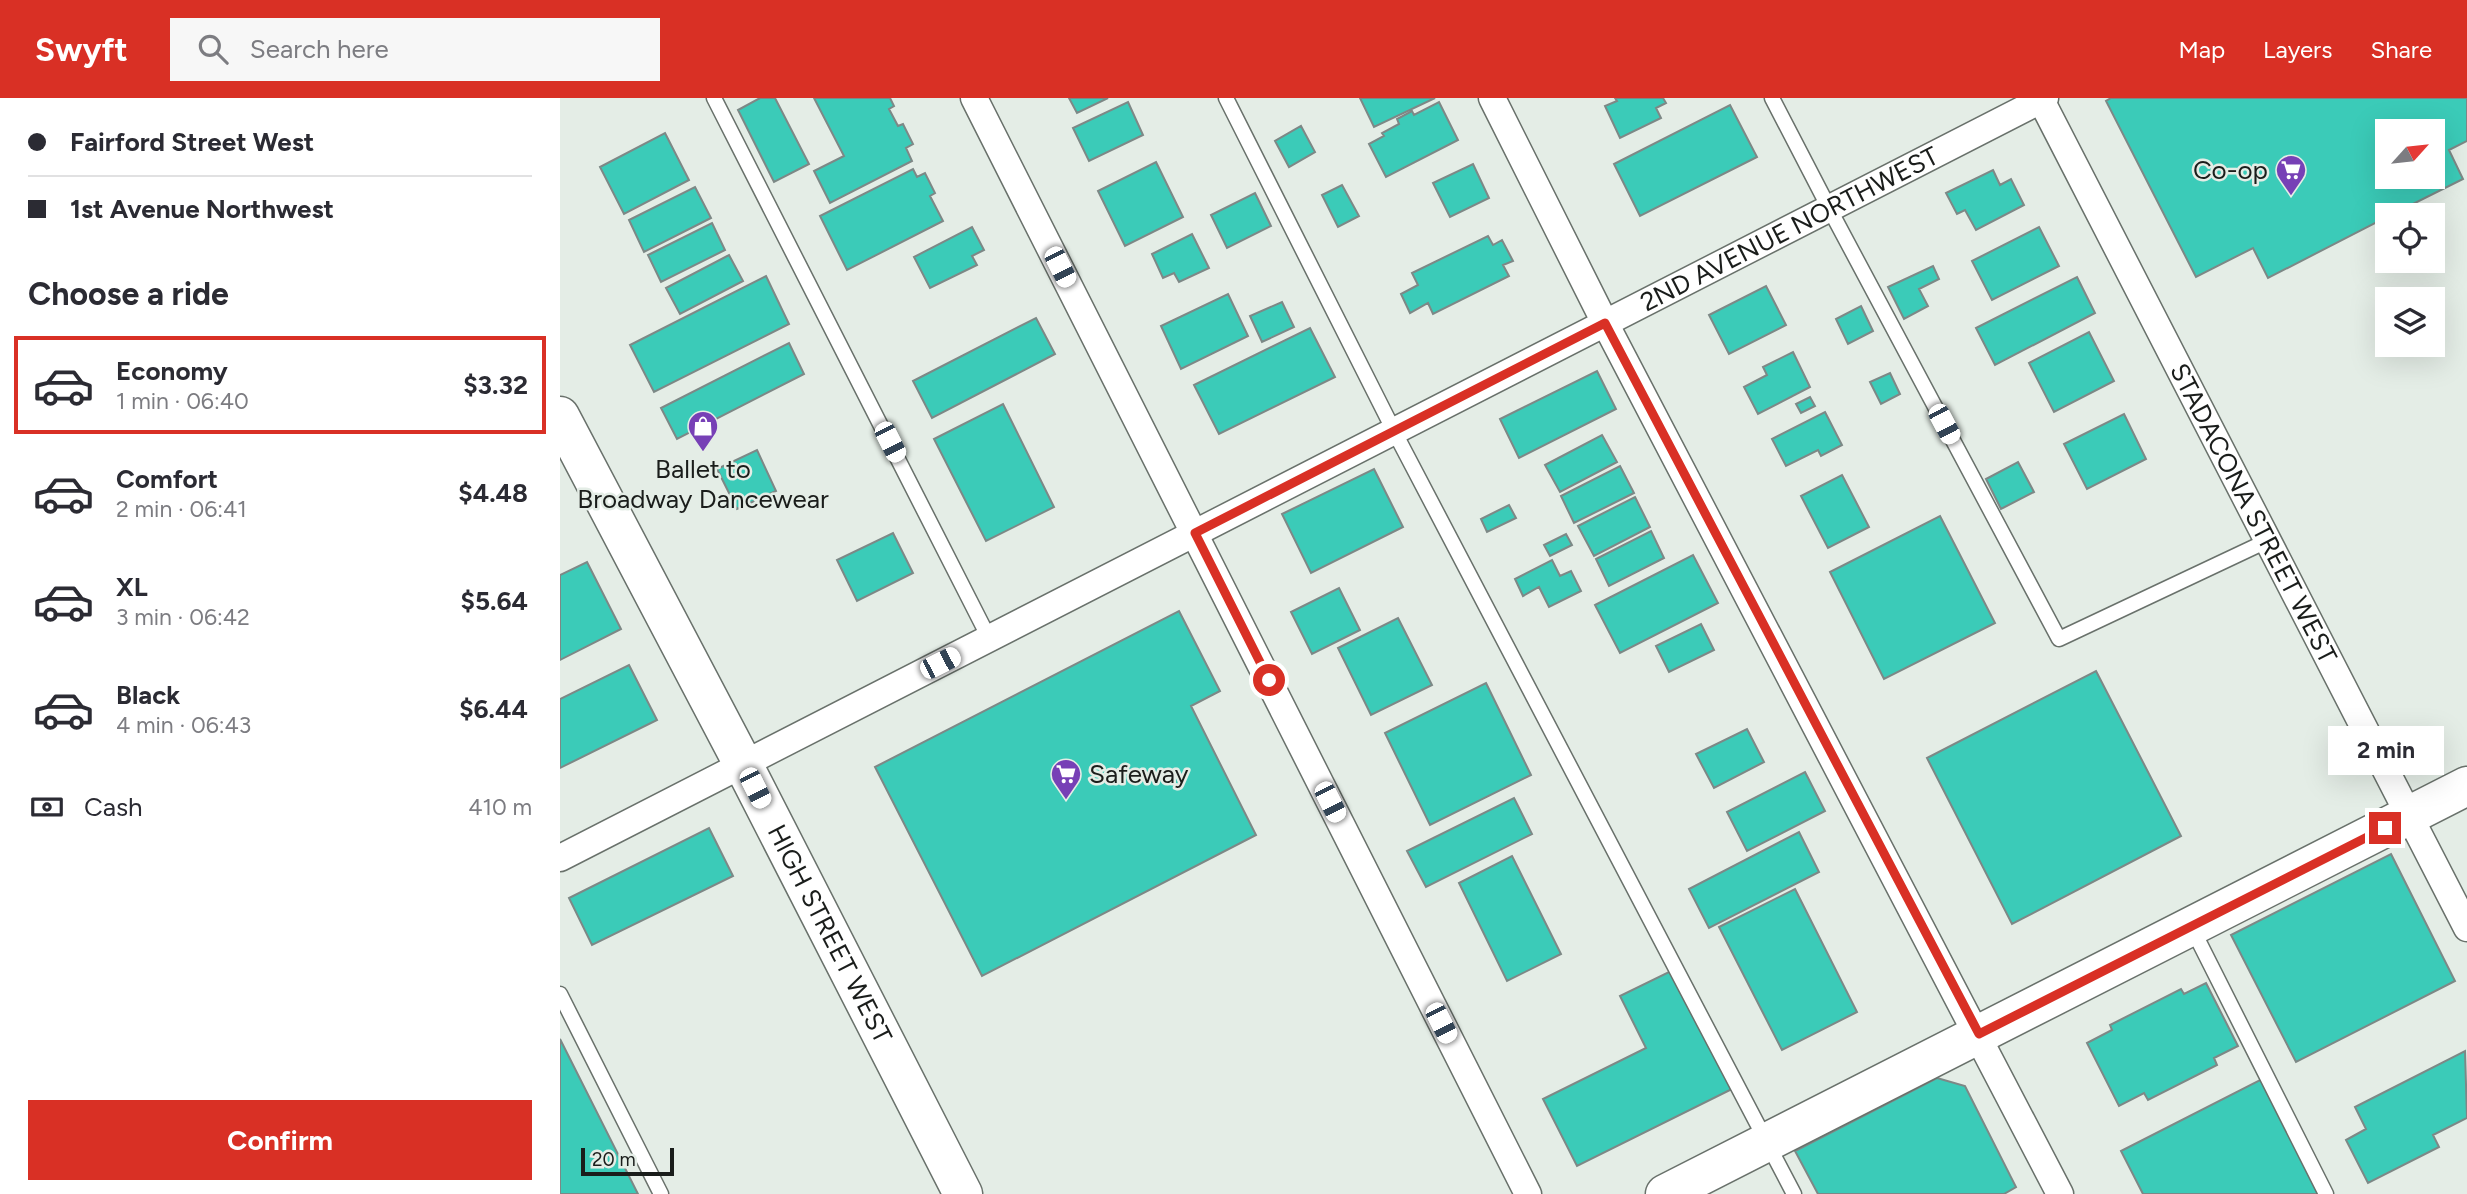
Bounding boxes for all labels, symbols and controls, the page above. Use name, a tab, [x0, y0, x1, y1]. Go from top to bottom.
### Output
search box	[170, 18, 660, 81]
text: Swyft	[35, 30, 128, 69]
icon: search	[194, 30, 232, 68]
text: Search here	[250, 33, 389, 65]
text: Map	[2178, 35, 2225, 64]
text: Layers	[2263, 35, 2332, 64]
text: Share	[2370, 35, 2432, 64]
north arrow	[2375, 119, 2445, 189]
map controls	[2375, 119, 2445, 357]
text: Fairford Street West	[70, 126, 314, 158]
street label: 2ND AVENUE NORTHWEST	[1635, 139, 1944, 318]
supermarket icon: Co-op	[2274, 153, 2308, 197]
place label: Co-op	[2193, 154, 2268, 186]
text: 1st Avenue Northwest	[70, 193, 334, 225]
button: locate	[2375, 203, 2445, 273]
car	[1042, 244, 1079, 290]
text: Choose a ride	[28, 275, 229, 313]
button: layers	[2375, 287, 2445, 357]
icon: car	[32, 354, 95, 417]
text: Economy	[116, 355, 228, 387]
street label: STADACONA STREET WEST	[2163, 358, 2344, 669]
text: $3.32	[463, 369, 528, 401]
text: 1 min · 06:40	[116, 387, 249, 415]
car	[1925, 401, 1964, 447]
shop icon: Ballet to Broadway Dancewear	[686, 409, 720, 453]
car	[872, 419, 909, 465]
place label: Ballet to Broadway Dancewear	[577, 453, 829, 515]
icon: car	[32, 462, 95, 525]
text: Comfort	[116, 463, 218, 495]
text: $4.48	[458, 477, 528, 509]
text: 2 min · 06:41	[116, 495, 247, 523]
icon: car	[32, 570, 95, 633]
text: XL	[116, 571, 148, 603]
text: $5.64	[461, 585, 528, 617]
text: 3 min · 06:42	[116, 603, 250, 631]
car	[917, 644, 964, 682]
route start	[1253, 664, 1285, 696]
icon: car	[32, 678, 95, 741]
text: Black	[116, 679, 180, 711]
text: $6.44	[459, 693, 528, 725]
text: 4 min · 06:43	[116, 711, 251, 739]
callout: 2 min	[2327, 726, 2443, 776]
text: 2 min	[2357, 736, 2415, 764]
supermarket icon: Safeway	[1049, 757, 1083, 801]
place label: Safeway	[1089, 758, 1189, 790]
car	[737, 765, 774, 811]
car	[1312, 779, 1349, 825]
icon: cash	[28, 788, 66, 826]
text: Cash	[84, 791, 143, 823]
text: 410 m	[468, 793, 532, 821]
route end	[2369, 812, 2401, 844]
street label: HIGH STREET WEST	[761, 819, 899, 1049]
car	[1423, 1000, 1460, 1046]
button: Confirm	[28, 1100, 532, 1180]
scale bar	[581, 1145, 674, 1177]
text: 20 m	[592, 1148, 636, 1171]

